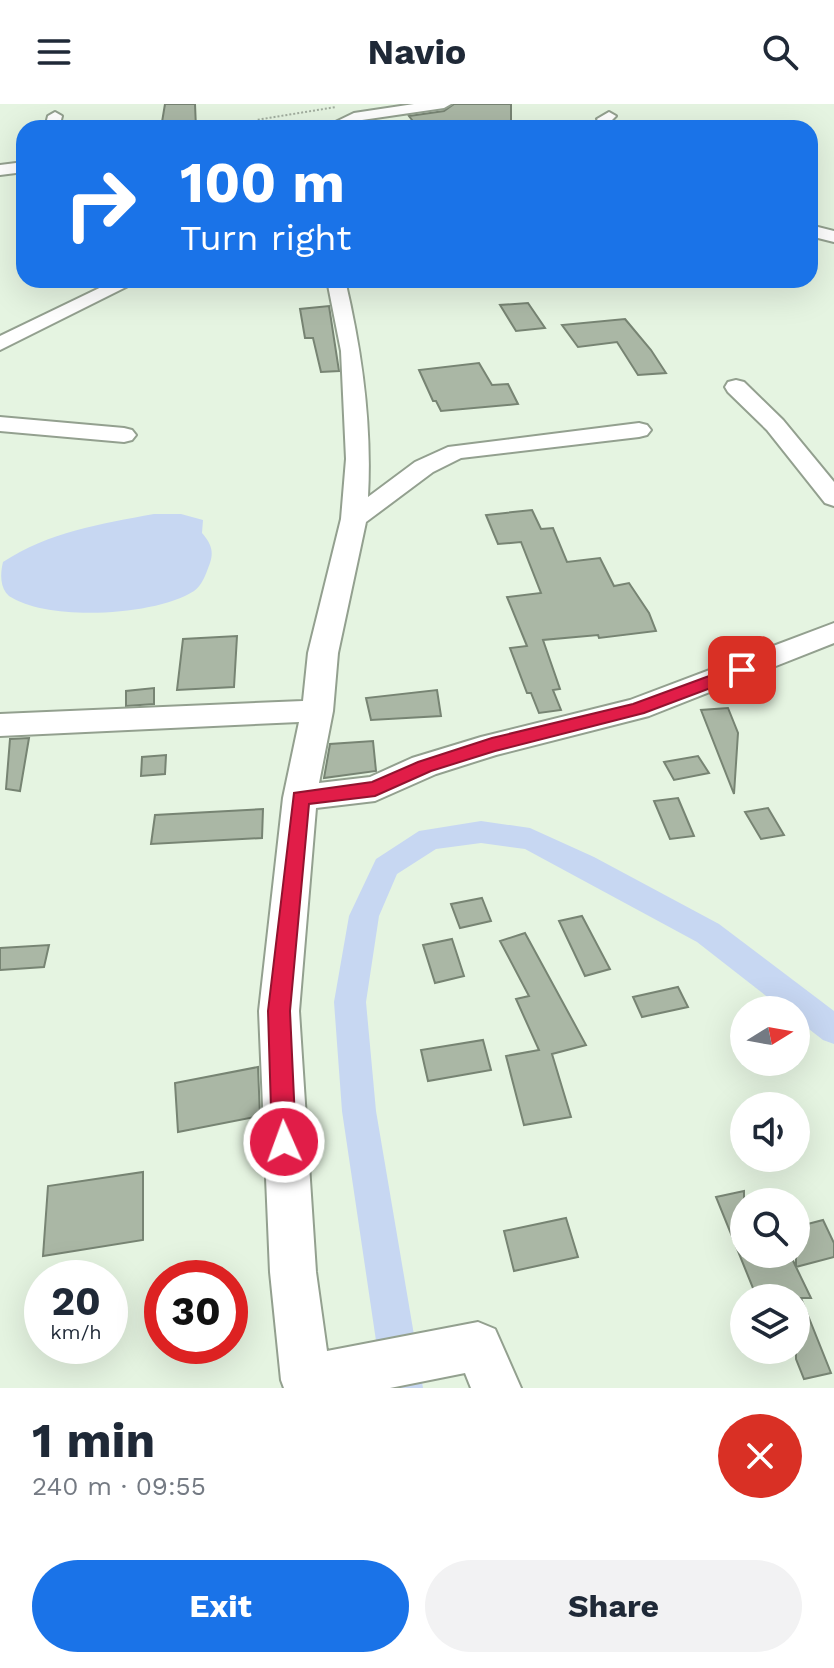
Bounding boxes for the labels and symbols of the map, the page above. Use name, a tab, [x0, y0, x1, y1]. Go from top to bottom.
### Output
pin	[708, 636, 776, 704]
north arrow	[730, 996, 810, 1076]
position arrow	[242, 1100, 326, 1184]
speed limit sign: 30	[144, 1260, 248, 1364]

